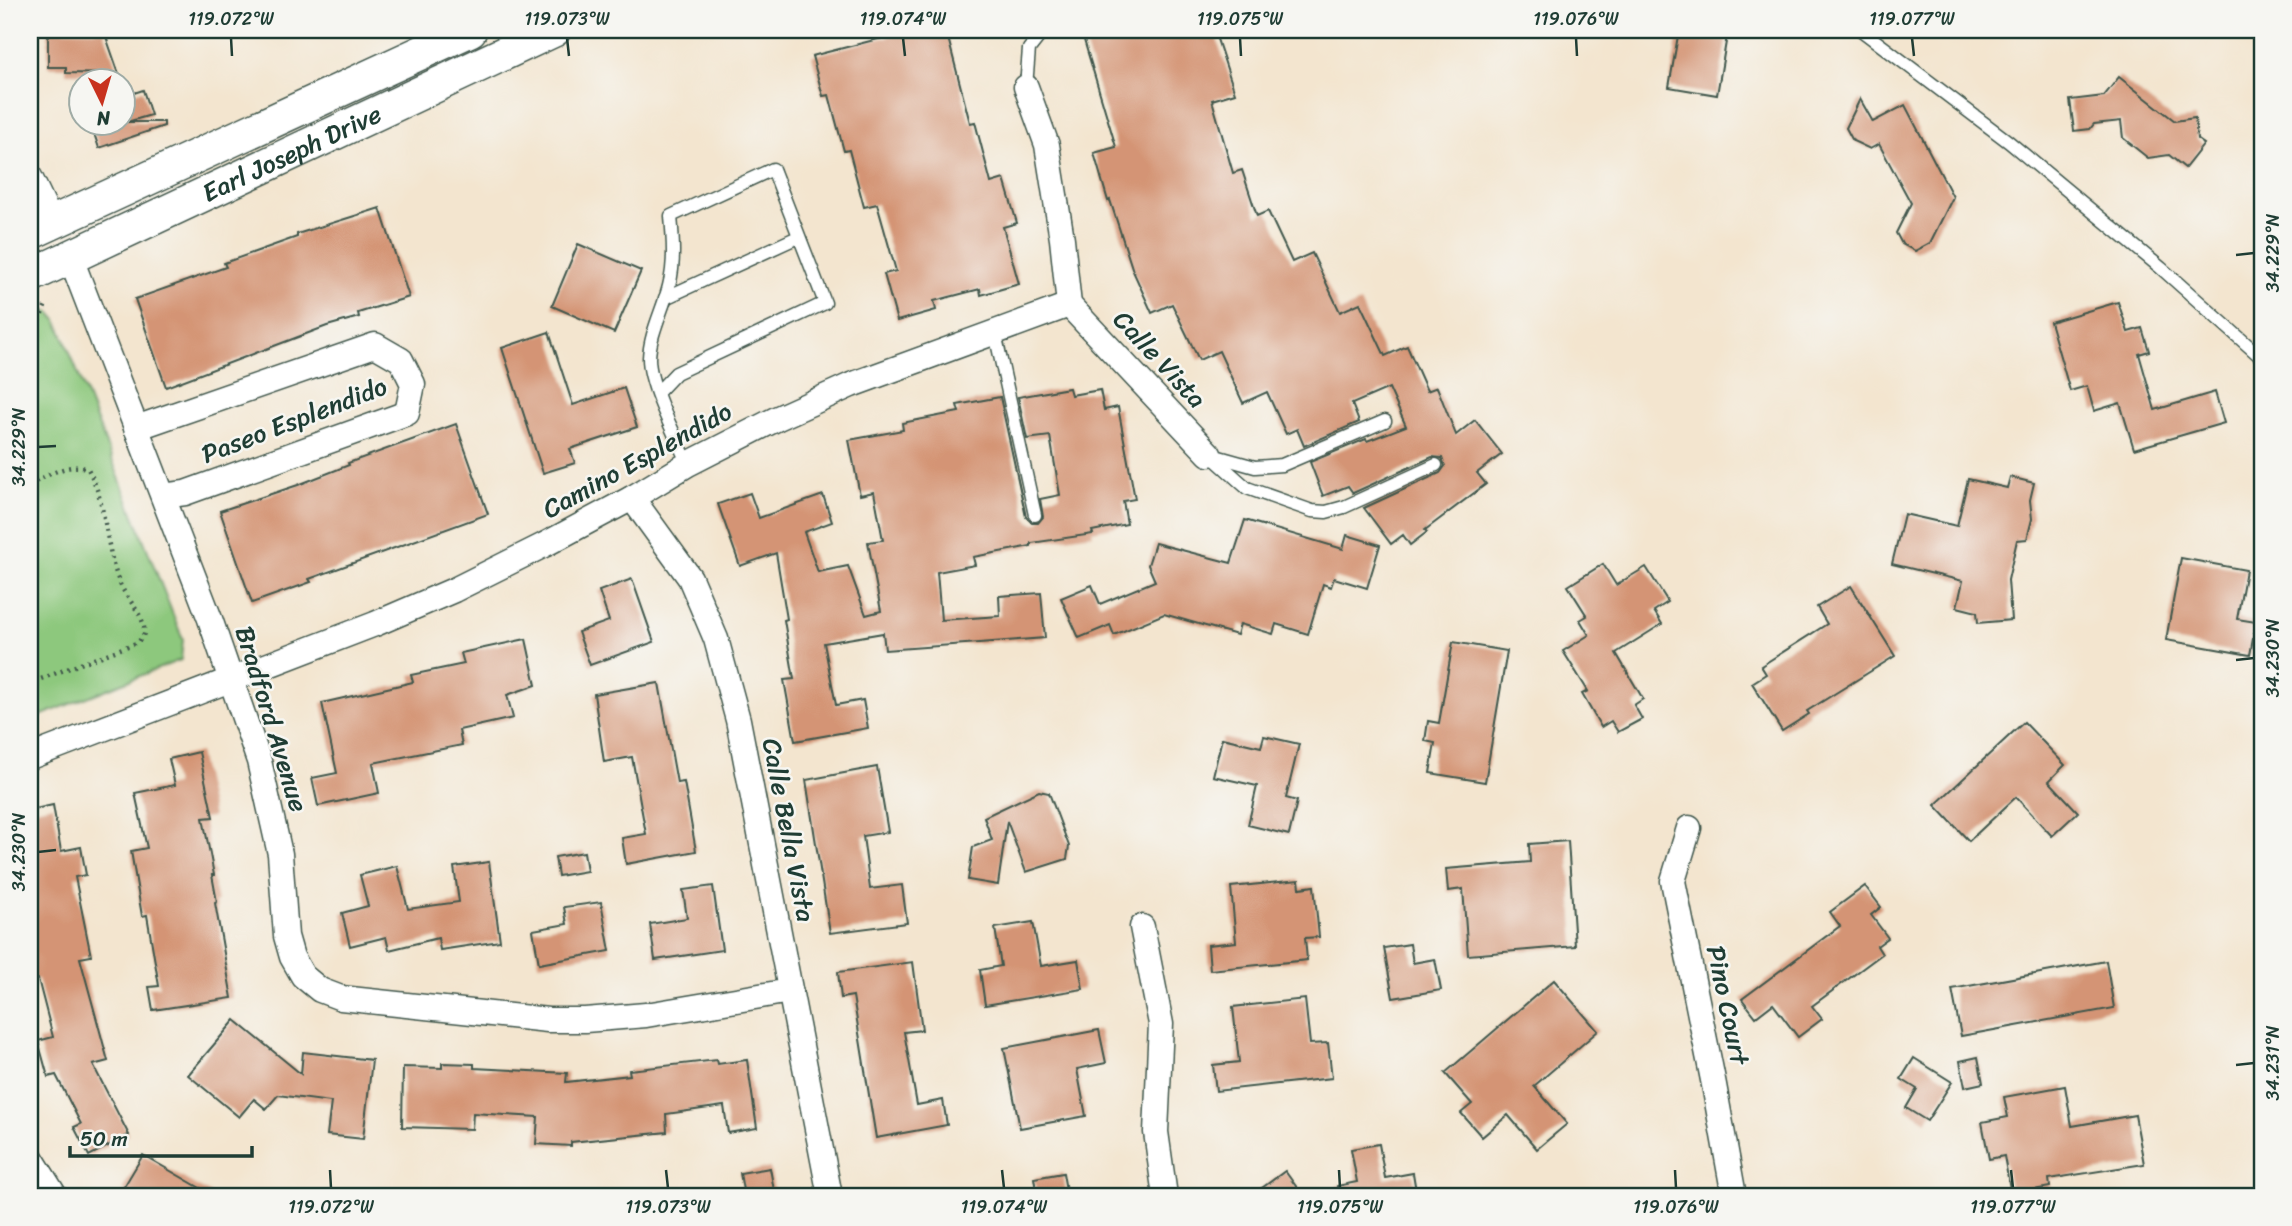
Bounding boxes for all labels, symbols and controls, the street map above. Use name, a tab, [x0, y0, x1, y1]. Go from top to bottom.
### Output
text: 119.072°W	[188, 3, 275, 35]
text: 119.073°W	[524, 3, 611, 35]
text: 119.074°W	[860, 3, 947, 35]
text: 119.075°W	[1197, 3, 1284, 35]
text: 119.076°W	[1533, 3, 1620, 35]
text: 119.077°W	[1869, 3, 1956, 35]
north arrow	[66, 66, 136, 136]
street label: Earl Joseph Drive	[194, 91, 389, 215]
text: N	[95, 101, 112, 136]
text: 34.229°N	[2257, 213, 2289, 292]
street label: Calle Vista	[1102, 299, 1218, 419]
street label: Paseo Esplendido	[194, 363, 394, 477]
street label: Camino Esplendido	[533, 389, 741, 531]
text: 34.229°N	[3, 407, 35, 486]
text: 34.230°N	[2257, 618, 2289, 697]
street label: Bradford Avenue	[222, 620, 322, 818]
street label: Calle Bella Vista	[749, 734, 829, 926]
text: 34.230°N	[3, 812, 35, 891]
street label: Pino Court	[1693, 941, 1763, 1071]
text: 34.231°N	[2257, 1025, 2289, 1100]
scale bar	[70, 1114, 252, 1158]
text: 50 m	[80, 1120, 128, 1158]
text: 119.072°W	[288, 1191, 375, 1223]
text: 119.073°W	[625, 1191, 712, 1223]
text: 119.074°W	[961, 1191, 1048, 1223]
text: 119.075°W	[1297, 1191, 1384, 1223]
text: 119.076°W	[1633, 1191, 1720, 1223]
text: 119.077°W	[1970, 1191, 2057, 1223]

